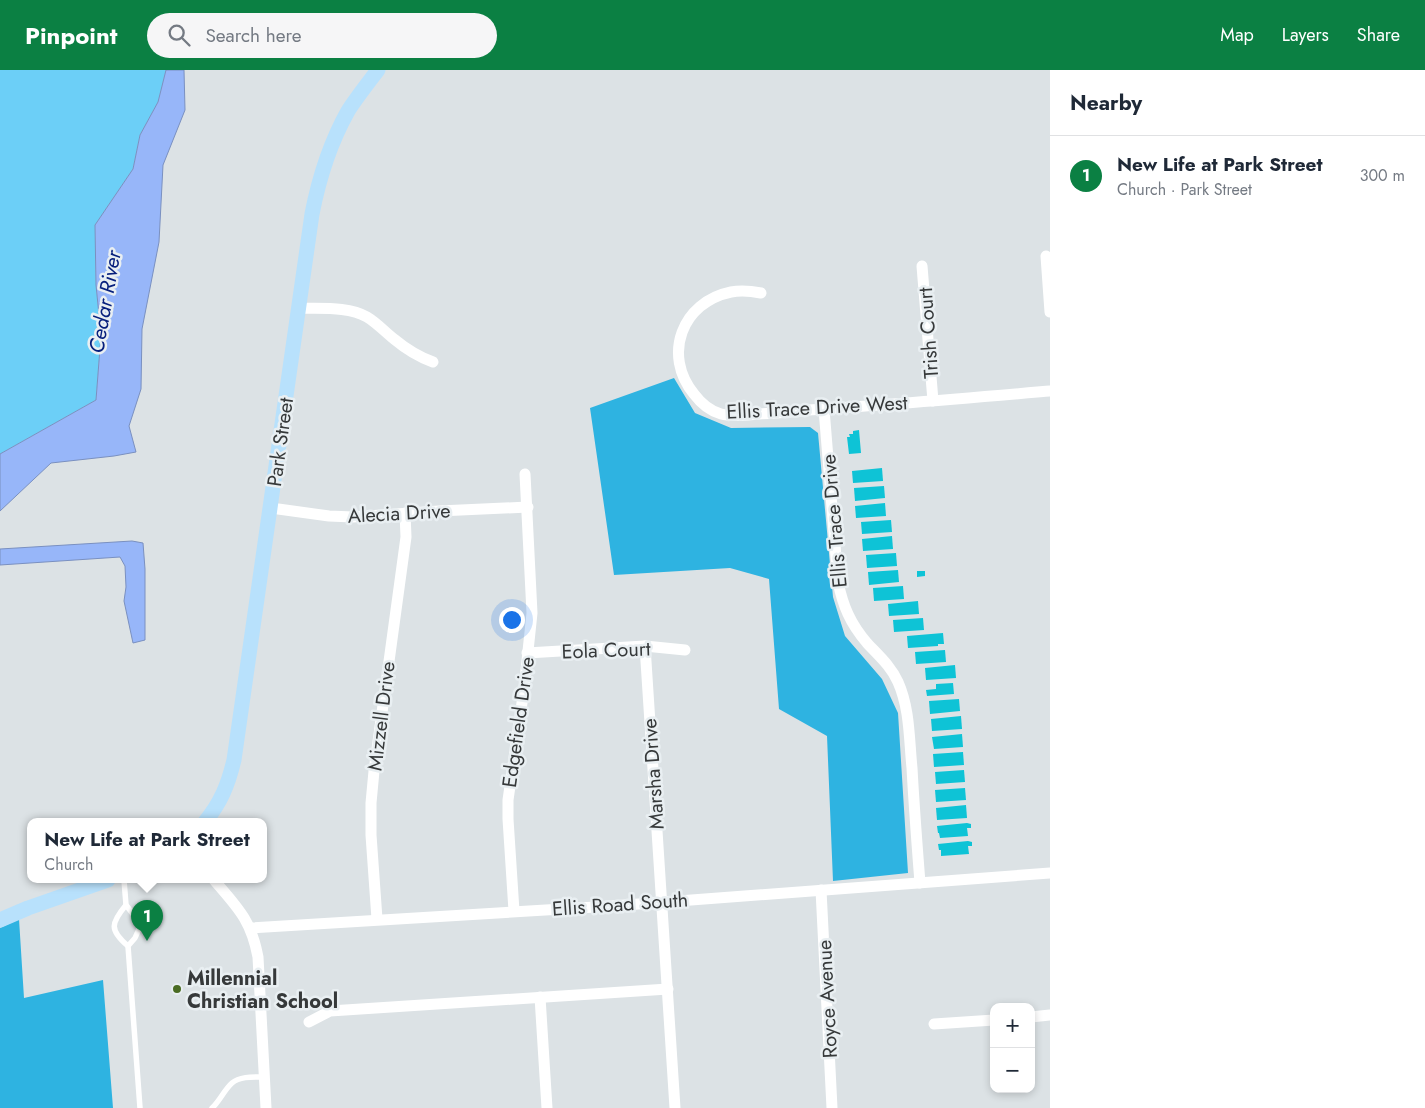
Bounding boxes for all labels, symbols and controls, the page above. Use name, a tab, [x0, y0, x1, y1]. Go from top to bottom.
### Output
search box	[147, 13, 497, 58]
text: Pinpoint	[25, 18, 117, 53]
icon: search	[165, 21, 193, 49]
text: Search here	[205, 22, 302, 49]
text: Map	[1220, 22, 1254, 48]
text: Layers	[1282, 22, 1329, 48]
text: Share	[1357, 22, 1400, 48]
text: Nearby	[1070, 88, 1142, 118]
text: New Life at Park Street	[1117, 151, 1322, 178]
text: 1	[1082, 164, 1090, 187]
text: 300 m	[1360, 164, 1405, 187]
text: Church · Park Street	[1117, 178, 1252, 201]
water label: Cedar River	[81, 247, 129, 356]
street label: Trish Court	[911, 286, 946, 379]
street label: Ellis Trace Drive West	[726, 388, 909, 427]
street label: Park Street	[260, 396, 301, 488]
street label: Ellis Trace Drive	[814, 453, 855, 589]
street label: Alecia Drive	[347, 496, 451, 531]
your location	[499, 607, 525, 633]
street label: Eola Court	[561, 634, 651, 667]
street label: Edgefield Drive	[495, 655, 542, 789]
street label: Mizzell Drive	[360, 660, 403, 772]
street label: Marsha Drive	[635, 717, 672, 831]
popup	[27, 818, 267, 883]
text: New Life at Park Street	[44, 826, 250, 853]
text: Church	[44, 853, 93, 876]
street label: Ellis Road South	[551, 885, 689, 924]
pin: 1	[131, 900, 163, 941]
street label: Royce Avenue	[810, 939, 845, 1059]
place label: Millennial Christian School	[187, 964, 338, 1016]
marker: Millennial Christian School	[171, 983, 183, 995]
map controls	[990, 1003, 1035, 1093]
button: +	[990, 1003, 1035, 1048]
button: −	[990, 1048, 1035, 1093]

